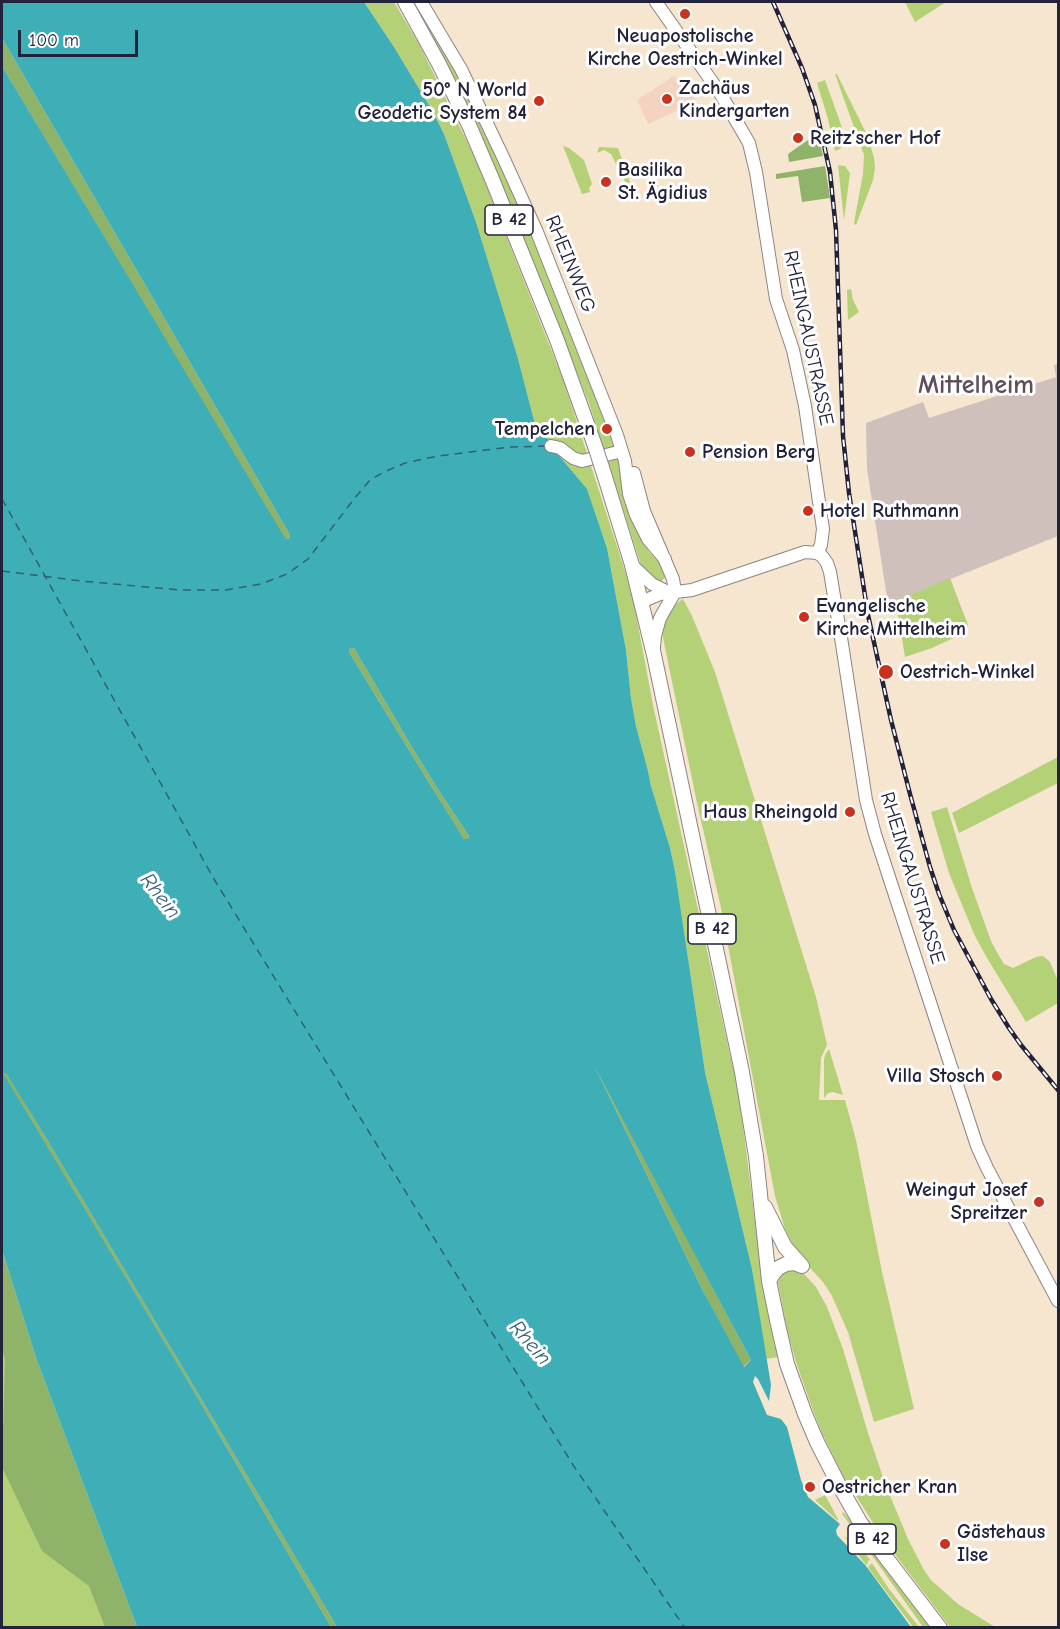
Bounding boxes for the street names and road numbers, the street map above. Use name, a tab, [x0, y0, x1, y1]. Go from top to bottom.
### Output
road number: B 42	[485, 205, 533, 235]
street label: RHEINWEG	[540, 212, 600, 316]
street label: RHEINGAUSTRASSE	[778, 248, 838, 428]
street label: RHEINGAUSTRASSE	[874, 789, 950, 967]
road number: B 42	[688, 914, 736, 944]
road number: B 42	[848, 1524, 896, 1554]

